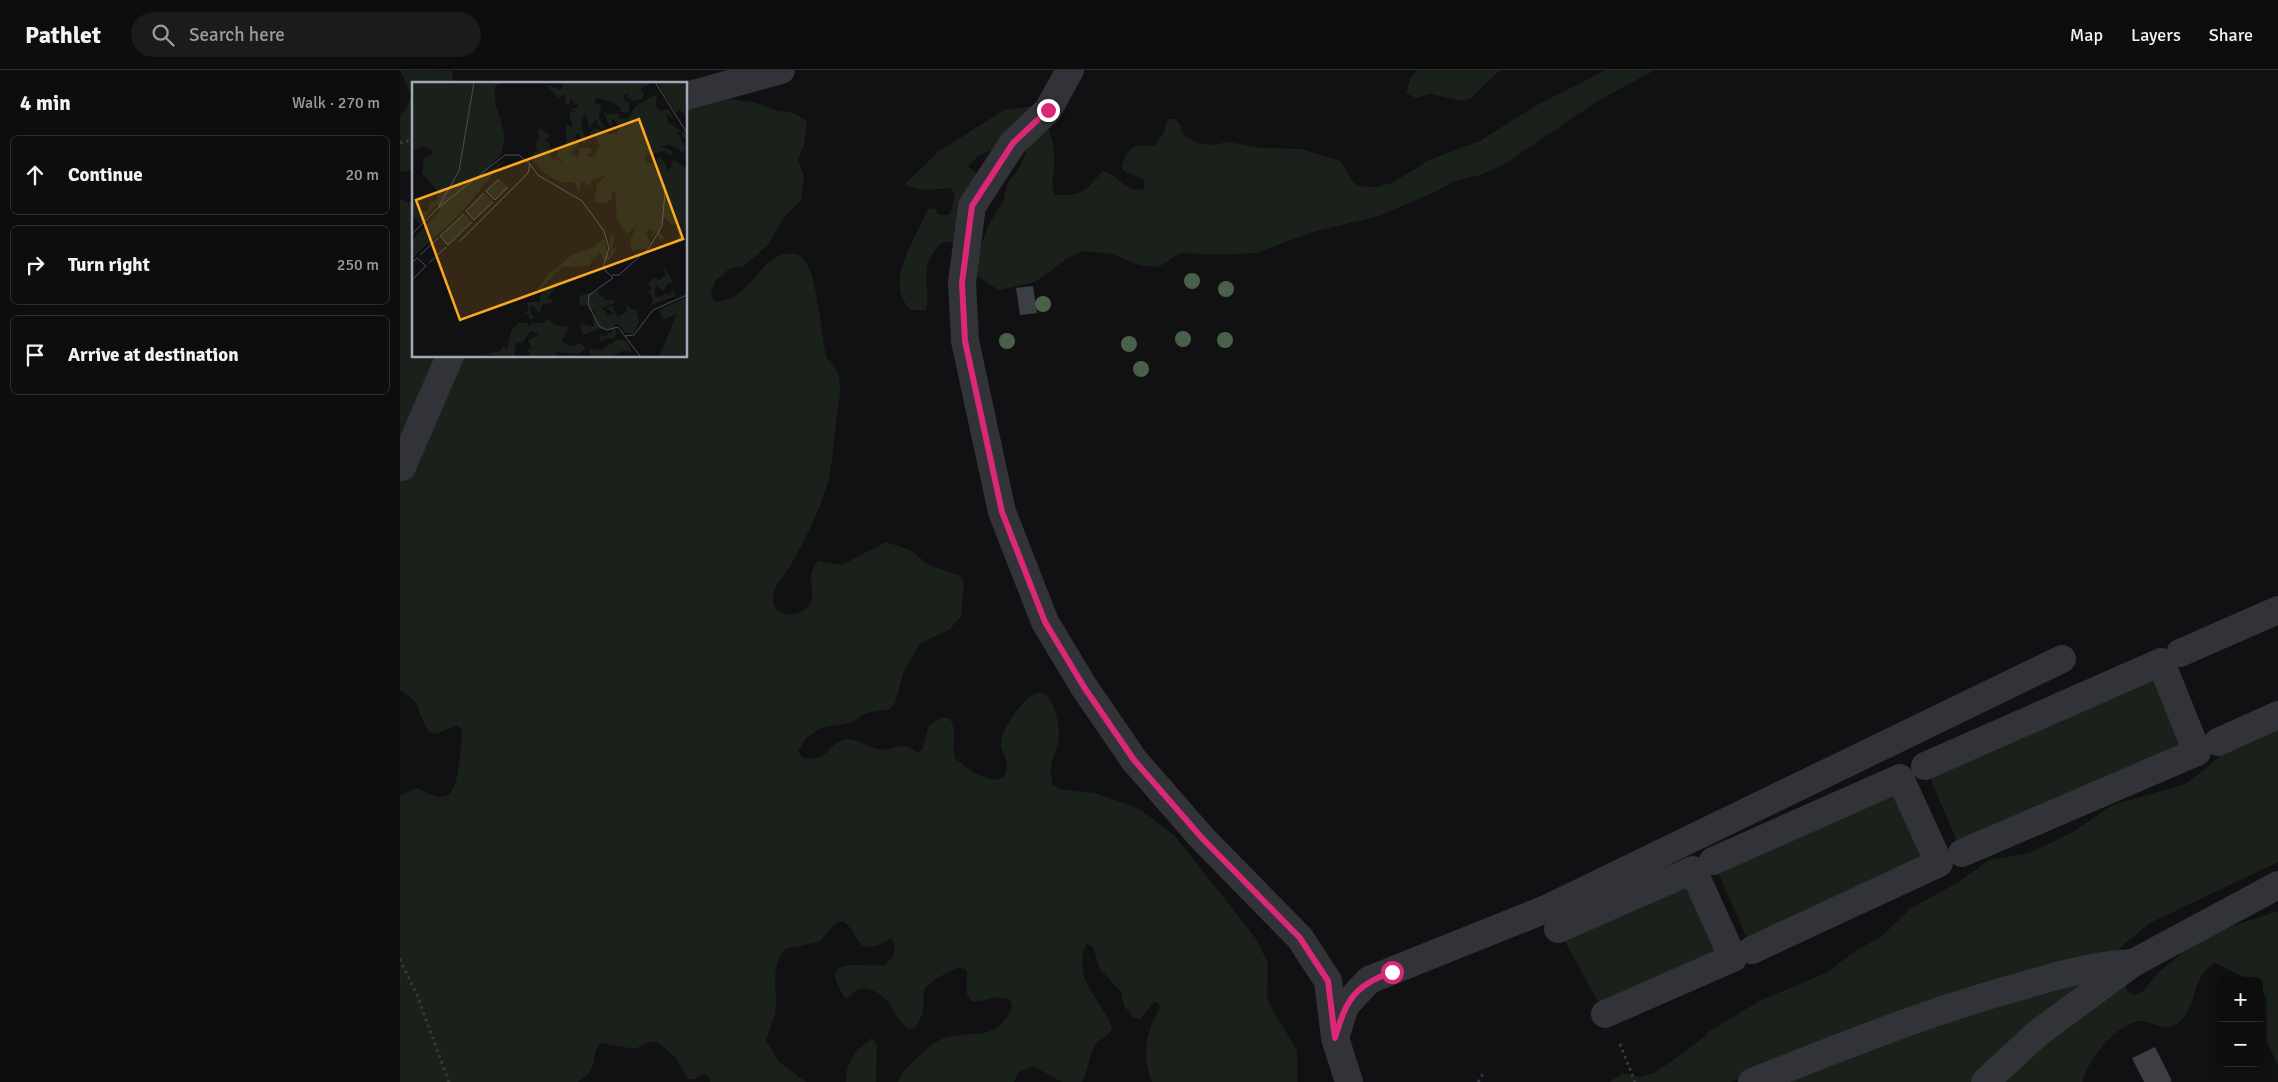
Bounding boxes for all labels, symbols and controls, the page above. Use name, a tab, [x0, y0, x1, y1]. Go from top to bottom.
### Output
search box	[131, 12, 481, 57]
text: Pathlet	[25, 20, 101, 50]
icon: search	[149, 21, 177, 49]
text: Search here	[189, 23, 285, 47]
text: Map	[2070, 24, 2103, 46]
text: Layers	[2131, 24, 2181, 46]
text: Share	[2209, 24, 2253, 46]
inset map	[412, 82, 688, 358]
text: 4 min	[20, 90, 71, 116]
text: Walk · 270 m	[292, 93, 380, 113]
route end	[1037, 99, 1060, 122]
icon: ahead	[21, 161, 49, 189]
text: Continue	[68, 163, 143, 187]
text: 20 m	[345, 165, 379, 185]
icon: right	[21, 251, 49, 279]
text: Turn right	[68, 253, 150, 277]
text: 250 m	[337, 255, 379, 275]
icon: arrive	[21, 341, 49, 369]
text: Arrive at destination	[68, 343, 239, 367]
route start	[1381, 961, 1404, 984]
map controls	[2218, 977, 2263, 1067]
button: +	[2218, 977, 2263, 1022]
button: −	[2218, 1022, 2263, 1067]

